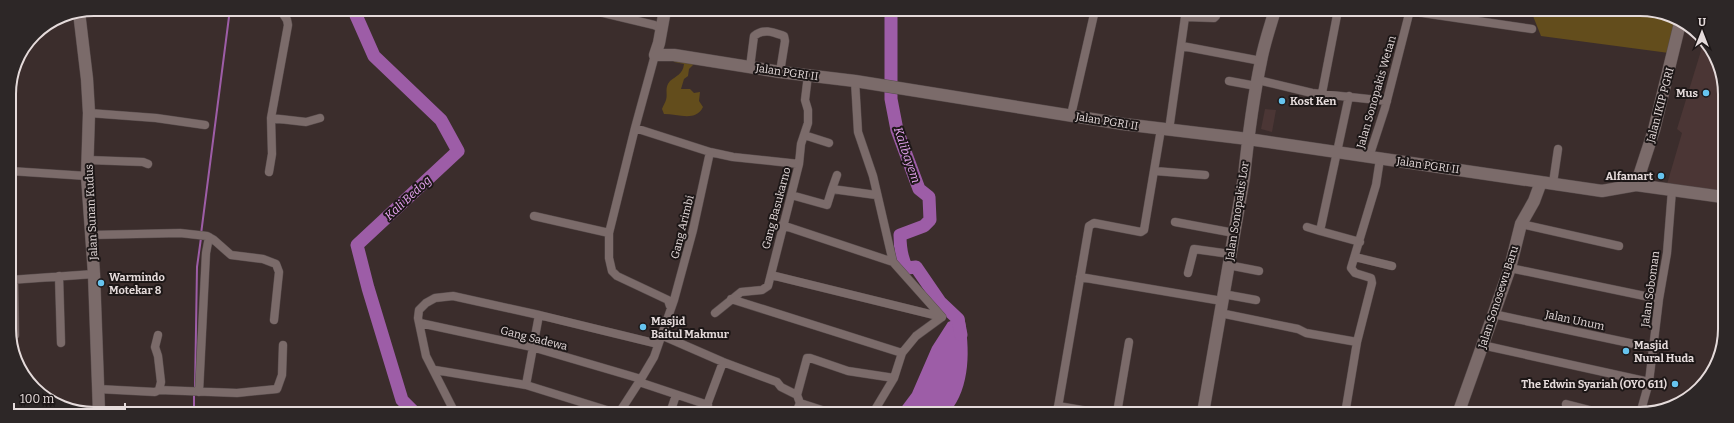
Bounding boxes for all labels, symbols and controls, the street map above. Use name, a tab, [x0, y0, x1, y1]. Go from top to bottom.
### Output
north arrow	[1682, 12, 1722, 52]
text: U	[1698, 16, 1706, 29]
street label: Jalan Sonopakis Wetan	[1354, 34, 1399, 151]
street label: Jalan PGRI II	[754, 62, 819, 83]
street label: Jalan IKIP PGRI	[1644, 66, 1677, 145]
place label: Mus	[1676, 87, 1699, 100]
marker: Mus	[1701, 88, 1711, 98]
place label: Kost Ken	[1290, 95, 1336, 108]
marker: Kost Ken	[1277, 96, 1287, 106]
street label: Jalan PGRI II	[1074, 110, 1139, 133]
water label: Kalibayem	[891, 125, 923, 185]
street label: Jalan PGRI II	[1395, 155, 1460, 176]
street label: Jalan Sonopakis Lor	[1223, 160, 1252, 263]
street label: Jalan Sunan Kudus	[82, 164, 101, 261]
street label: Gang Basukarno	[759, 166, 794, 250]
place label: Alfamart	[1605, 170, 1654, 183]
marker: Alfamart	[1656, 171, 1666, 181]
water label: Kali Bedog	[382, 173, 434, 223]
street label: Gang Arimbi	[668, 193, 697, 260]
street label: Jalan Sonosewu Baru	[1475, 244, 1521, 351]
street label: Jalan Soboman	[1639, 250, 1662, 329]
place label: Warmindo Motekar 8	[109, 271, 165, 297]
marker: Warmindo Motekar 8	[96, 278, 106, 288]
street label: Jalan Unum	[1543, 308, 1606, 333]
place label: Masjid Baitul Makmur	[651, 315, 730, 341]
marker: Masjid Baitul Makmur	[638, 322, 648, 332]
street label: Gang Sadewa	[499, 324, 569, 353]
place label: Masjid Nural Huda	[1634, 339, 1695, 365]
marker: Masjid Nural Huda	[1621, 346, 1631, 356]
place label: The Edwin Syariah (OYO 611)	[1521, 378, 1668, 391]
marker: The Edwin Syariah (OYO 611)	[1670, 379, 1680, 389]
scale bar	[14, 385, 125, 411]
text: 100 m	[20, 392, 55, 406]

